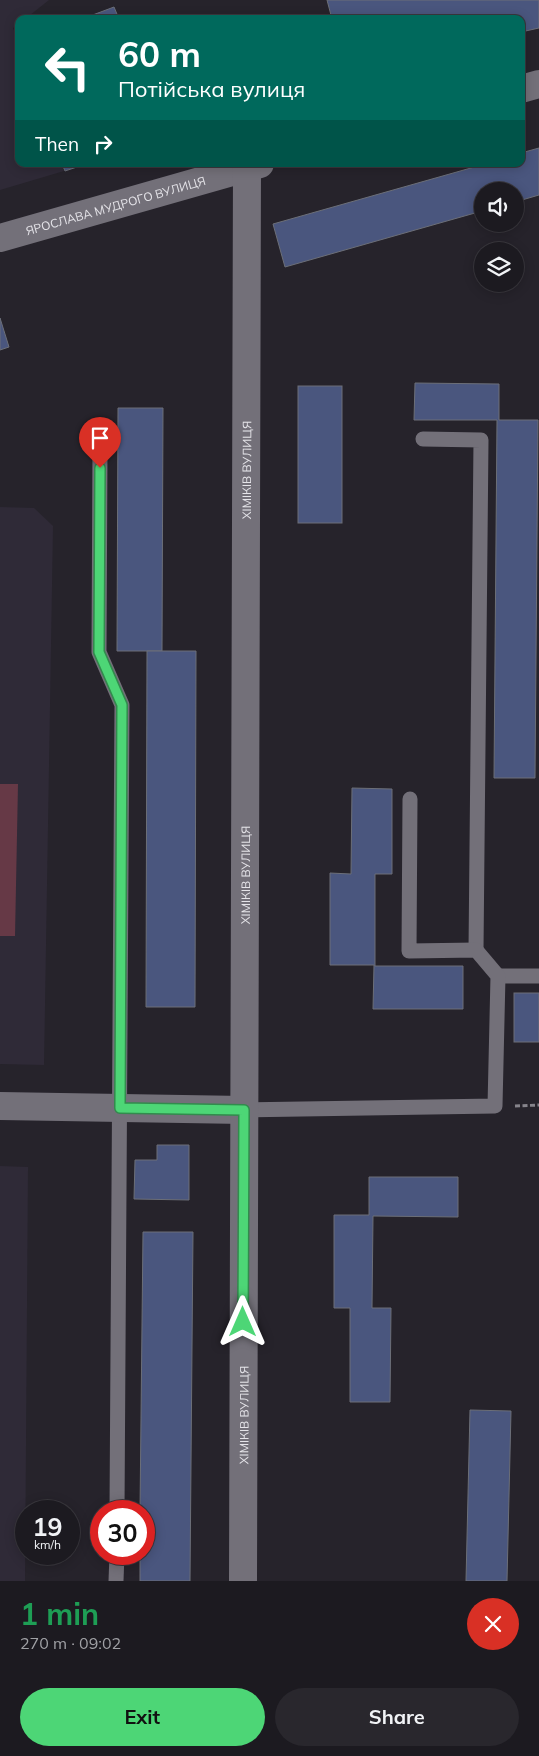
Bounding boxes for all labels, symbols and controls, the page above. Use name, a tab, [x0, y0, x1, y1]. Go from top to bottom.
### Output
text: 60 m	[118, 32, 201, 76]
icon: left	[35, 35, 100, 100]
text: Потійська вулиця	[118, 75, 305, 103]
icon: right	[89, 130, 117, 158]
text: Then	[35, 132, 79, 156]
street label: ЯРОСЛАВА МУДРОГО ВУЛИЦЯ	[24, 172, 207, 238]
map controls	[474, 182, 524, 292]
button: sound	[474, 182, 524, 232]
button: layers	[474, 242, 524, 292]
pin	[79, 417, 121, 468]
street label: ХІМІКІВ ВУЛИЦЯ	[239, 421, 254, 519]
icon: arrive	[86, 424, 114, 452]
street label: ХІМІКІВ ВУЛИЦЯ	[237, 826, 253, 924]
position arrow	[216, 1295, 268, 1347]
street label: ХІМІКІВ ВУЛИЦЯ	[236, 1366, 251, 1464]
speed limit sign: 30	[90, 1500, 155, 1565]
text: 19	[32, 1511, 63, 1542]
text: km/h	[34, 1537, 61, 1552]
text: 1 min	[20, 1595, 99, 1633]
button: close	[467, 1598, 519, 1650]
text: 270 m · 09:02	[20, 1633, 121, 1653]
button: Exit	[20, 1688, 265, 1746]
button: Share	[275, 1688, 519, 1746]

